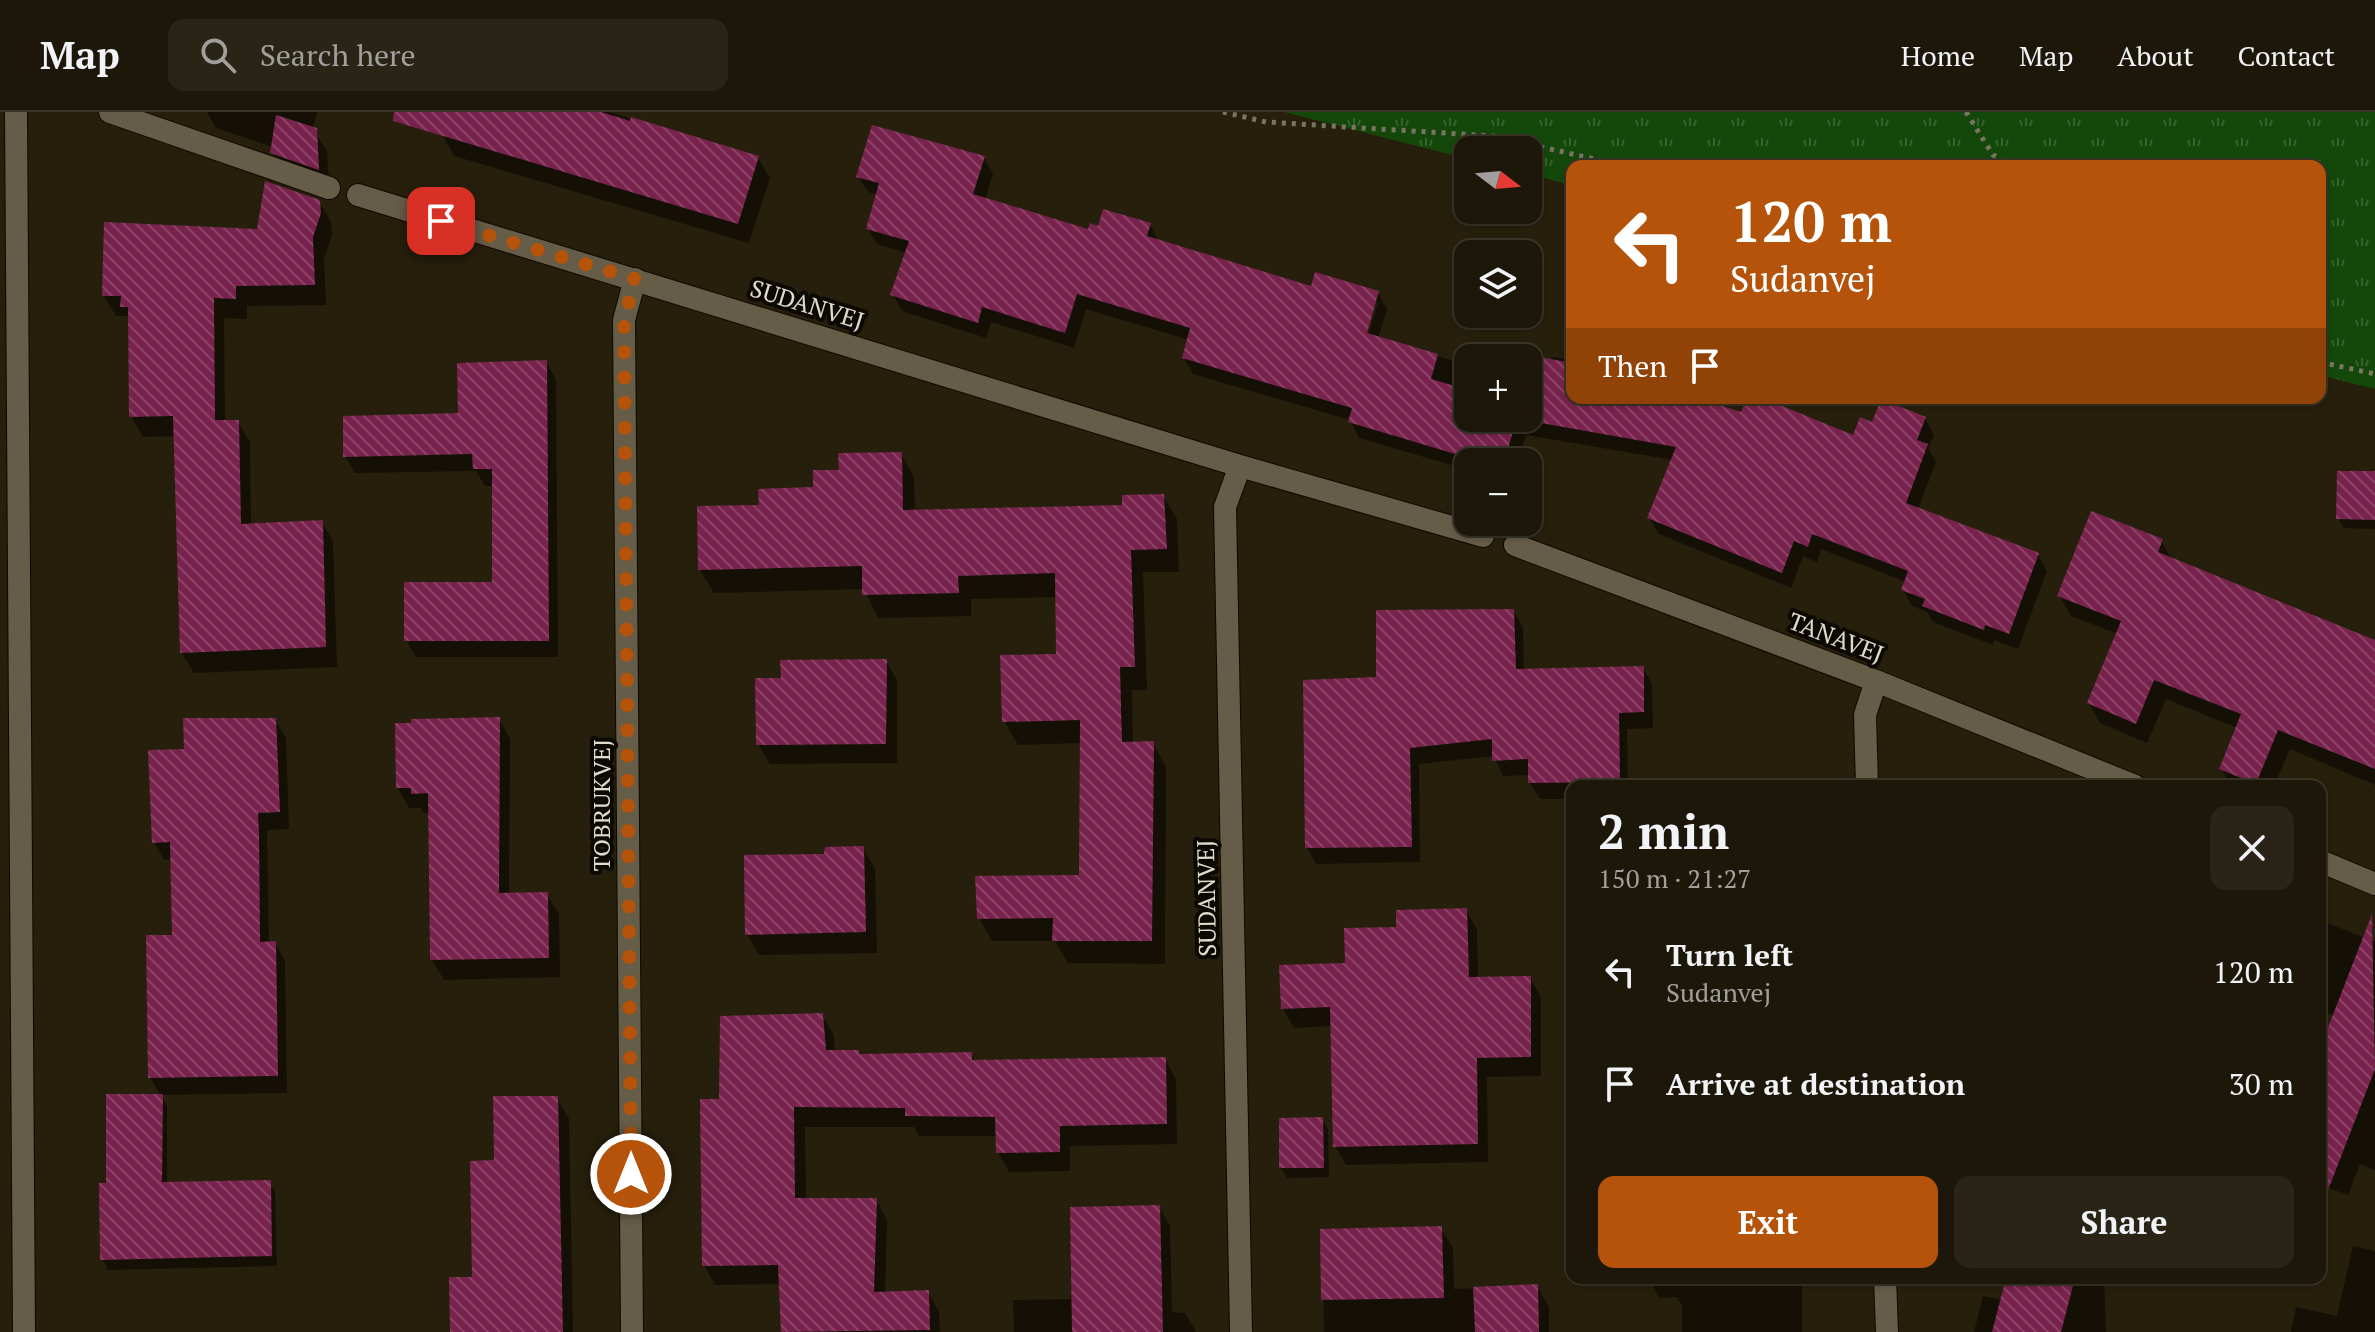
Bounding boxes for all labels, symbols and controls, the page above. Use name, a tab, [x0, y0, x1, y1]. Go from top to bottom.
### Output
search box	[168, 19, 728, 91]
text: Map	[40, 30, 120, 80]
icon: search	[196, 33, 240, 77]
text: Search here	[260, 35, 416, 75]
text: Home	[1901, 37, 1975, 74]
text: Map	[2019, 37, 2073, 74]
text: About	[2117, 37, 2194, 74]
text: Contact	[2238, 37, 2335, 74]
north arrow	[1454, 136, 1542, 224]
map controls	[1454, 136, 1542, 536]
text: 120 m	[1730, 184, 1892, 258]
pin	[407, 187, 475, 255]
icon: left	[1598, 192, 1702, 296]
icon: arrive	[419, 199, 463, 243]
button: layers	[1454, 240, 1542, 328]
text: Sudanvej	[1730, 255, 1876, 302]
street label: SUDANVEJ	[747, 272, 868, 336]
button: +	[1454, 344, 1542, 432]
icon: arrive	[1683, 344, 1727, 388]
text: Then	[1598, 346, 1667, 386]
button: −	[1454, 448, 1542, 536]
street label: TANAVEJ	[1784, 604, 1888, 670]
street label: TOBRUKVEJ	[585, 739, 617, 871]
text: 2 min	[1598, 799, 1729, 863]
button: close	[2210, 806, 2294, 890]
street label: SUDANVEJ	[1189, 839, 1223, 957]
text: 150 m · 21:27	[1598, 861, 1751, 895]
text: Turn left	[1666, 935, 1793, 975]
icon: left	[1598, 950, 1642, 994]
text: 120 m	[2213, 952, 2294, 992]
text: Sudanvej	[1666, 975, 1771, 1009]
icon: arrive	[1598, 1062, 1642, 1106]
text: Arrive at destination	[1666, 1064, 1965, 1104]
text: 30 m	[2229, 1064, 2294, 1104]
position arrow	[589, 1132, 673, 1216]
button: Exit	[1598, 1176, 1938, 1268]
button: Share	[1954, 1176, 2294, 1268]

